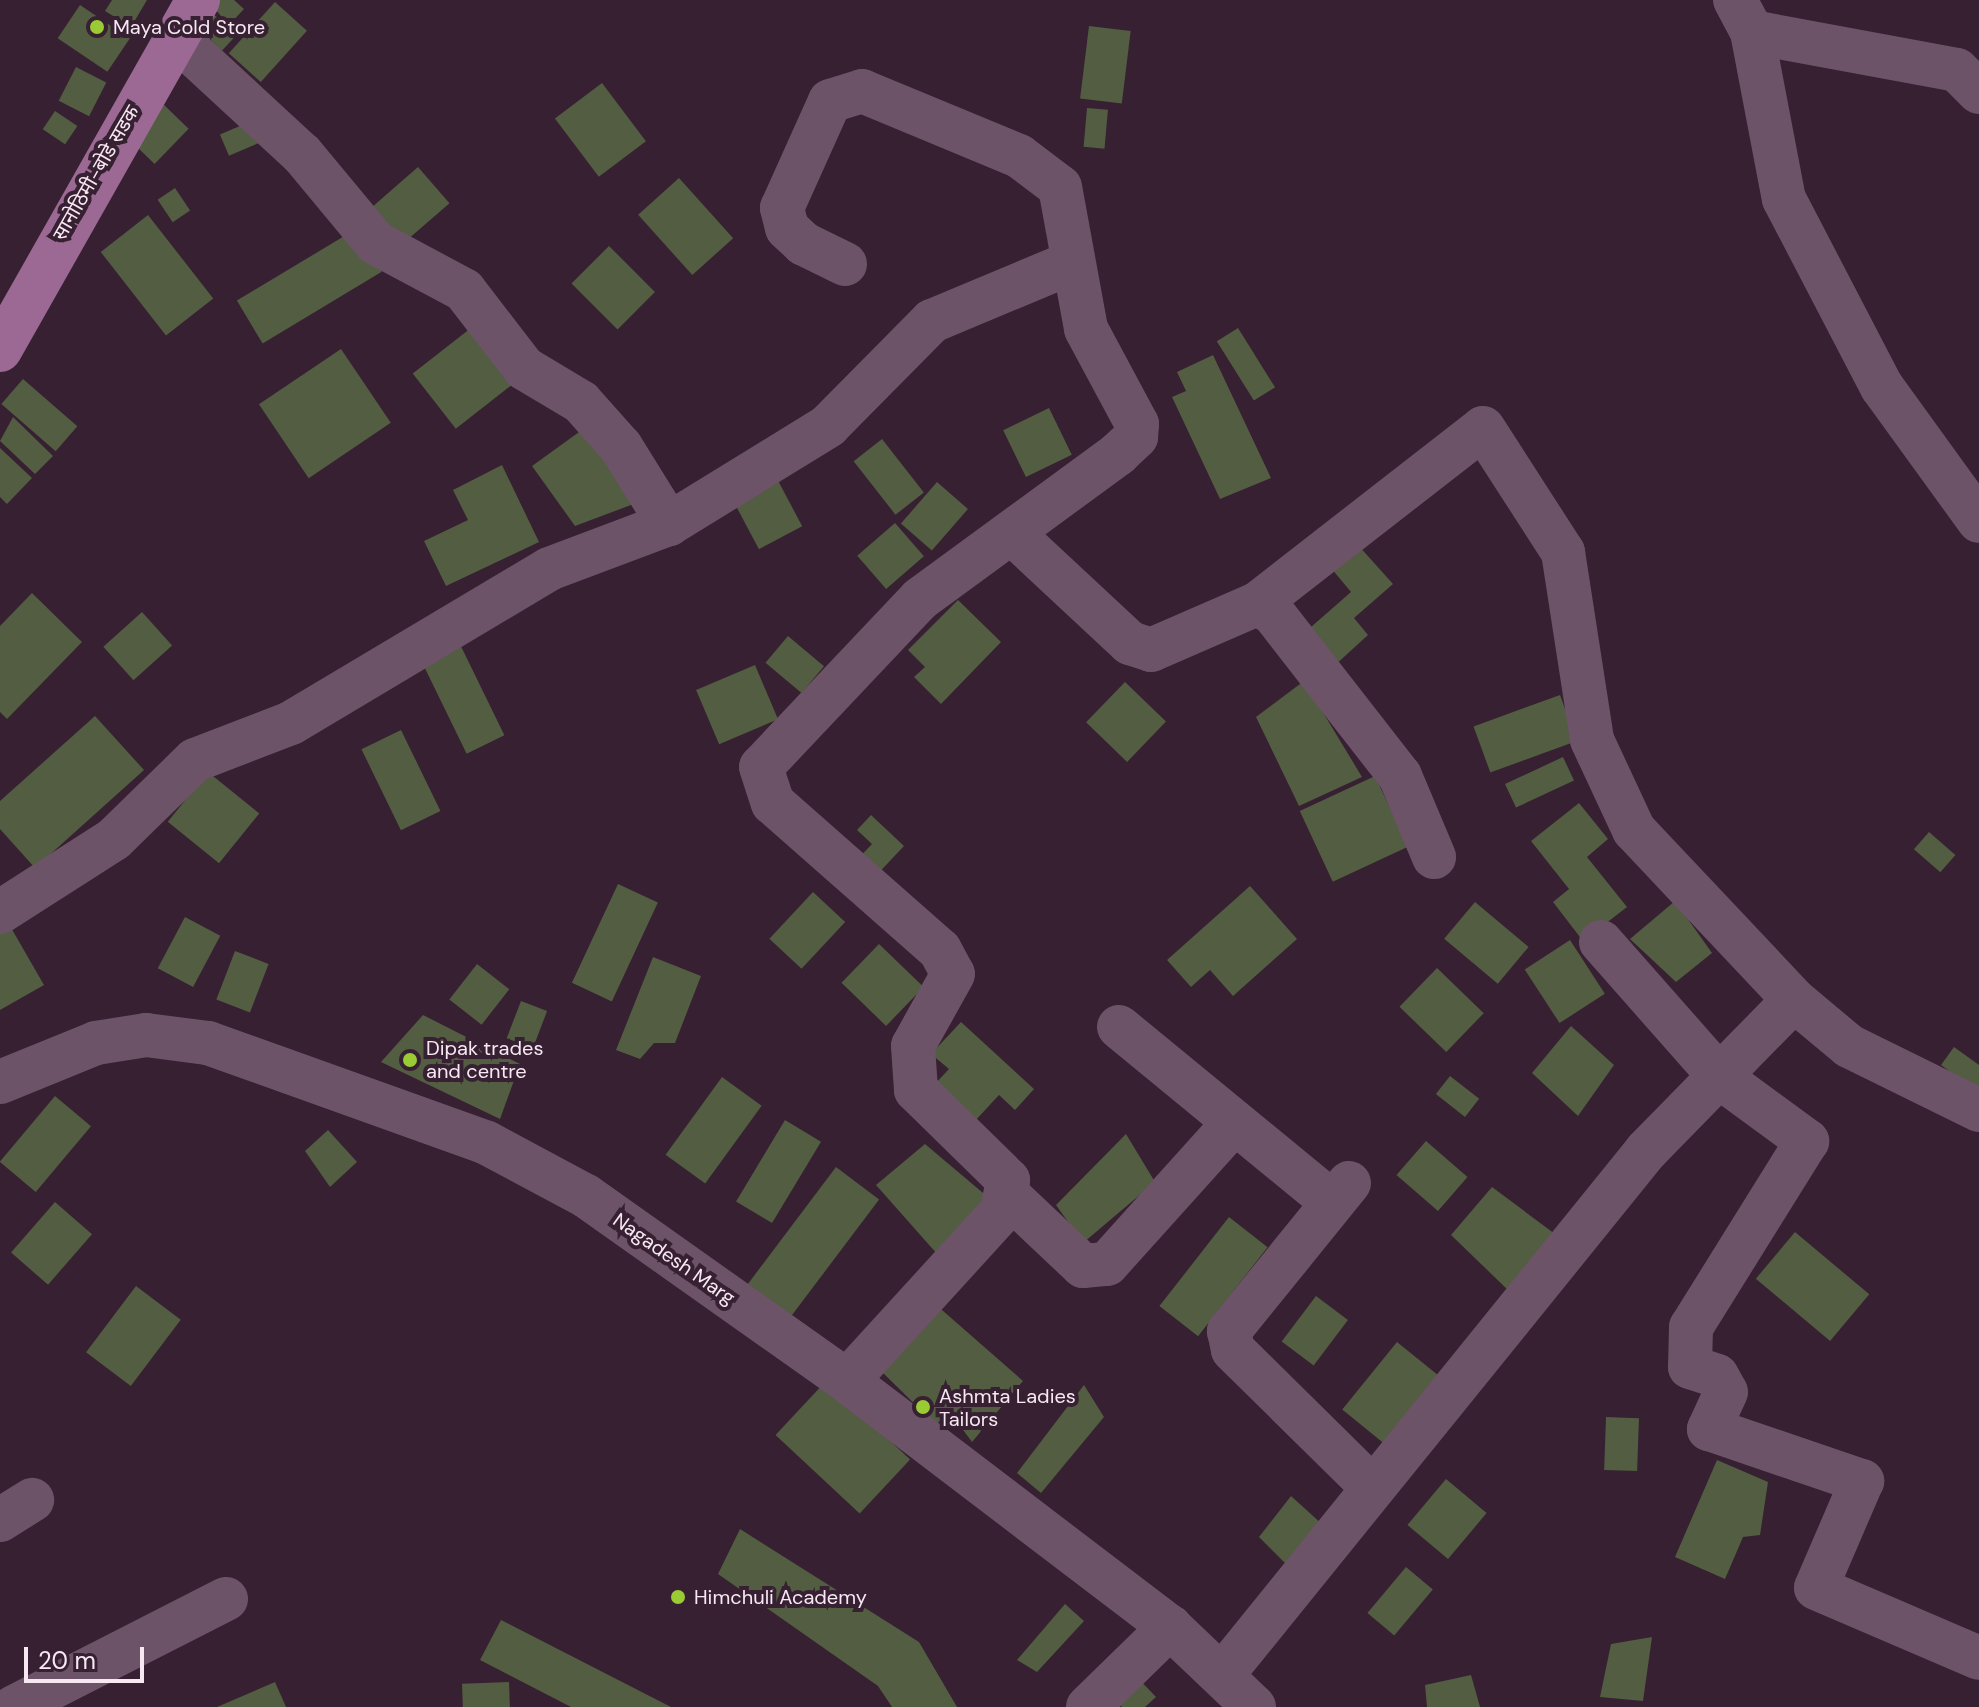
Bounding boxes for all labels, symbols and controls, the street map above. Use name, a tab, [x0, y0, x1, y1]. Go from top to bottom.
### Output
place label: Maya Cold Store	[113, 15, 265, 39]
marker: Maya Cold Store	[88, 18, 106, 36]
street label: सानोठिमी-बोडे सडक	[48, 101, 144, 245]
place label: Dipak trades and centre	[426, 1036, 543, 1083]
marker: Dipak trades and centre	[401, 1051, 419, 1069]
street label: Nagadesh Marg	[608, 1208, 740, 1310]
place label: Ashmta Ladies Tailors	[939, 1384, 1076, 1431]
marker: Ashmta Ladies Tailors	[914, 1398, 932, 1416]
place label: Himchuli Academy	[694, 1585, 867, 1609]
marker: Himchuli Academy	[669, 1588, 687, 1606]
scale bar	[28, 1631, 148, 1681]
text: 20 m	[38, 1645, 96, 1676]

